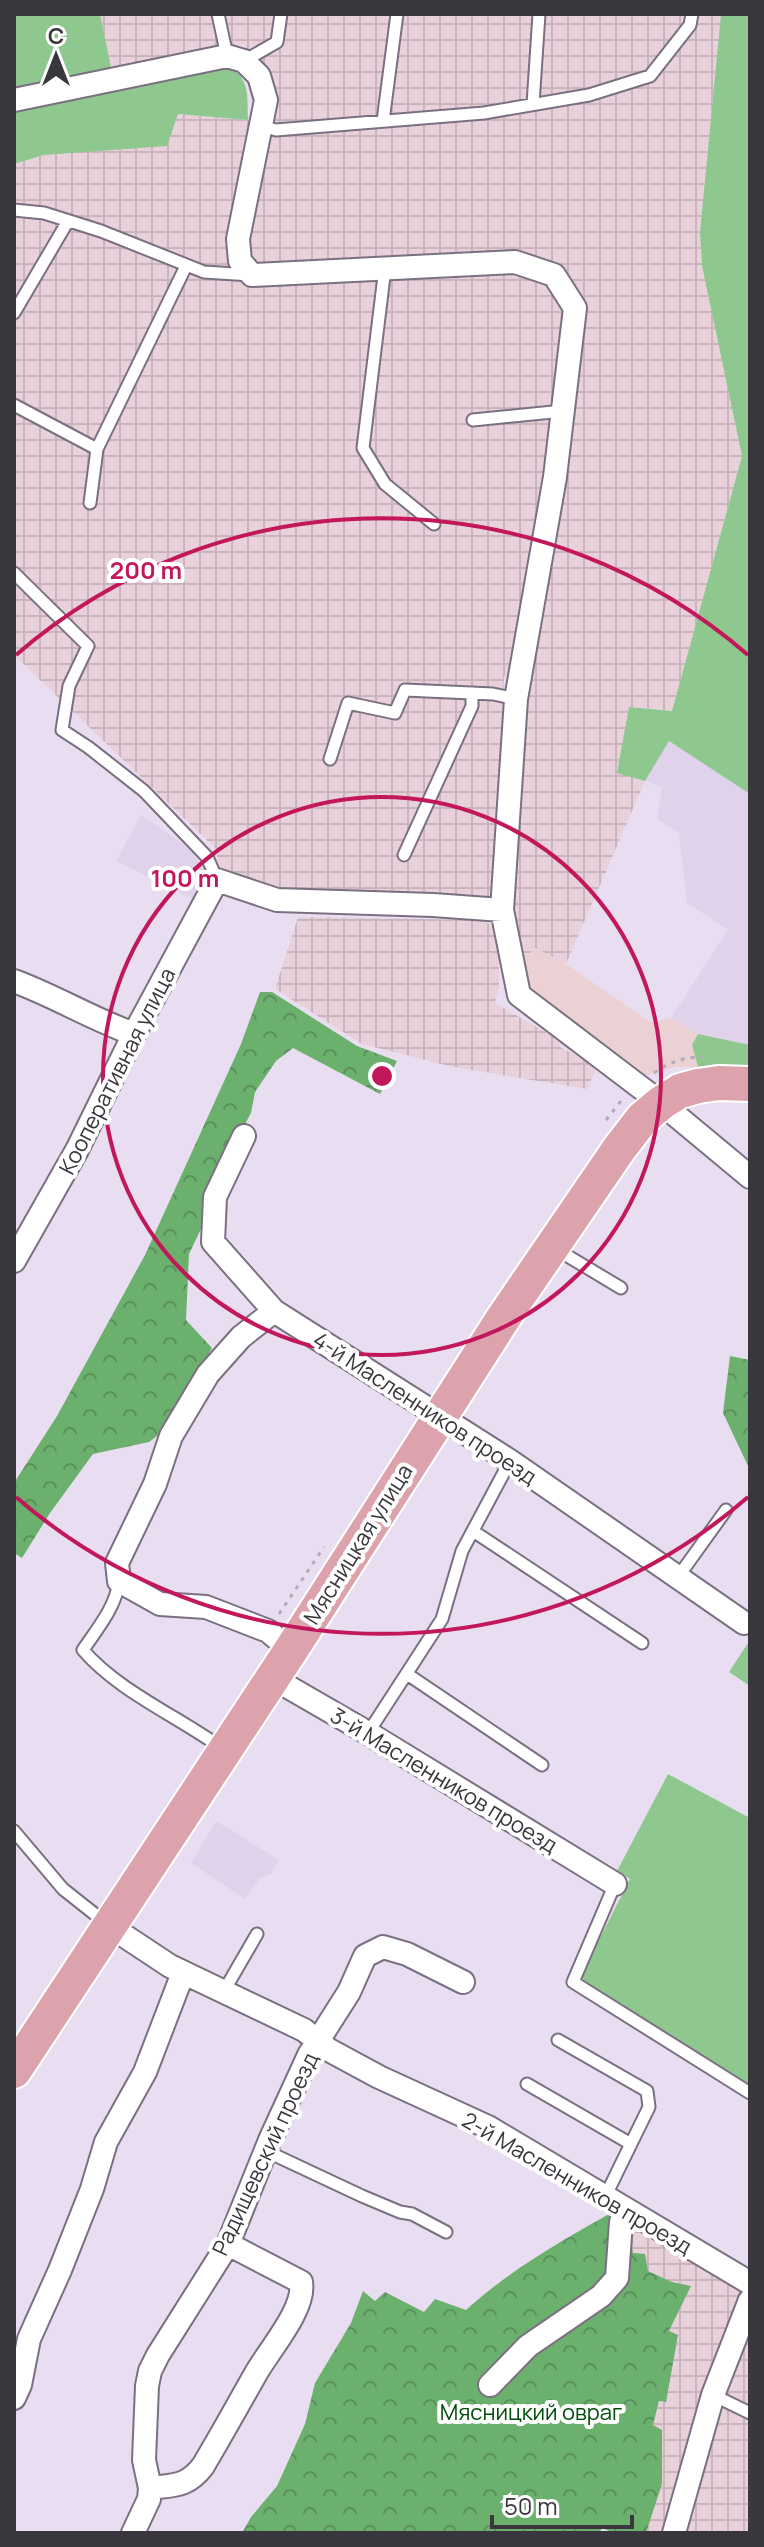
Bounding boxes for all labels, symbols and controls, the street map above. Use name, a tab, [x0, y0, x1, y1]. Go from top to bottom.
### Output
north arrow	[16, 16, 96, 96]
text: С	[48, 21, 64, 51]
text: 200 m	[110, 553, 182, 586]
text: 100 m	[151, 861, 219, 894]
street label: Кооперативная улица	[52, 963, 182, 1179]
centre of rings	[368, 1062, 396, 1090]
street label: 4-й Масленников проезд	[307, 1324, 543, 1492]
street label: Мясницкая улица	[297, 1458, 419, 1630]
street label: 3-й Масленников проезд	[325, 1700, 563, 1860]
street label: Радищевский проезд	[205, 2048, 325, 2260]
street label: 2-й Масленников проезд	[457, 2105, 697, 2261]
park label: Мясницкий овраг	[440, 2397, 622, 2427]
scale bar	[492, 2479, 632, 2529]
text: 50 m	[504, 2489, 558, 2522]

